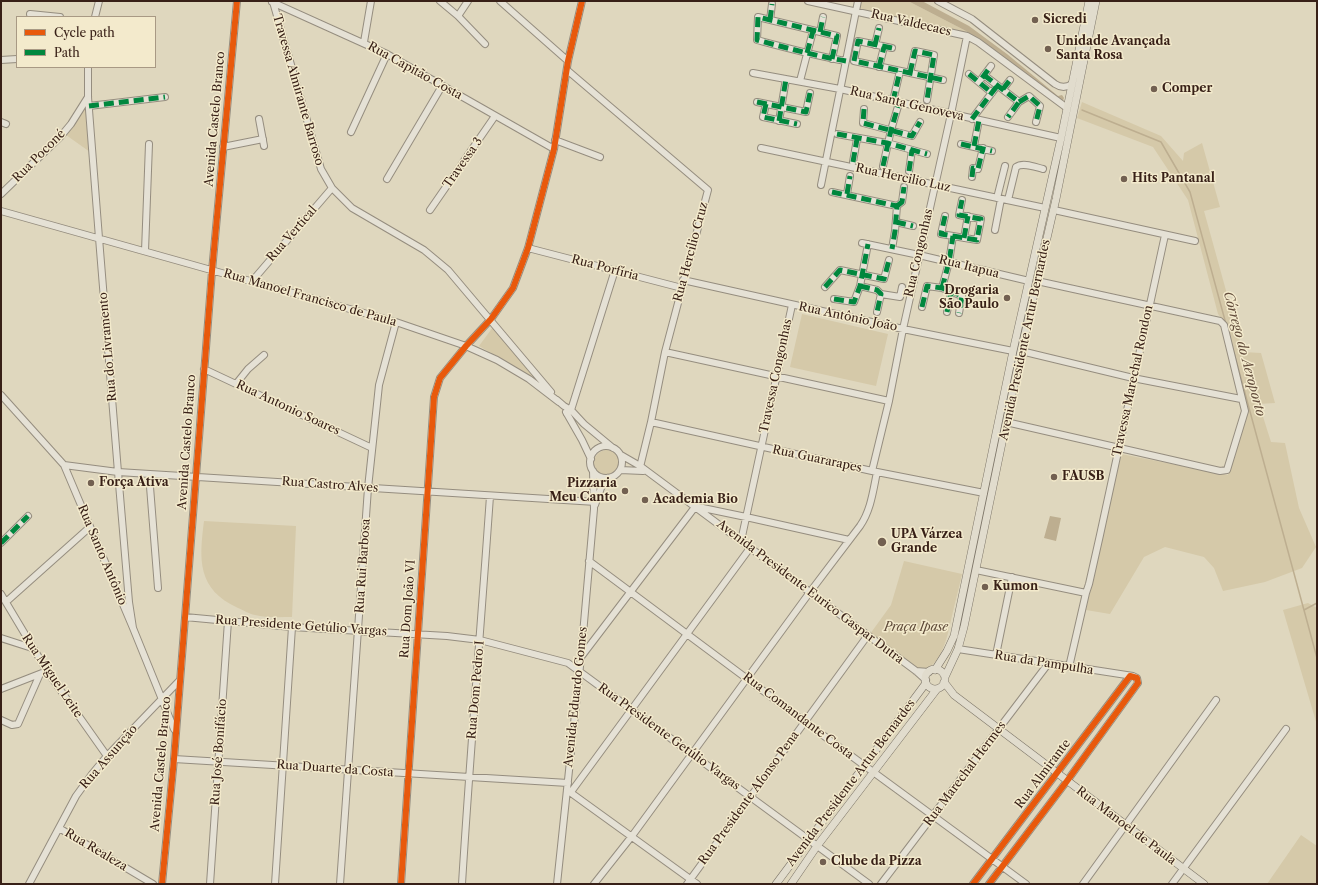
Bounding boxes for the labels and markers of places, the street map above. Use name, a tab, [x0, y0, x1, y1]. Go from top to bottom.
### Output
place label: Sicredi	[1043, 13, 1087, 27]
marker: Sicredi	[1030, 15, 1040, 25]
place label: Unidade Avançada Santa Rosa	[1056, 35, 1170, 63]
marker: Unidade Avançada Santa Rosa	[1043, 44, 1053, 54]
place label: Comper	[1162, 82, 1212, 96]
marker: Comper	[1149, 84, 1159, 94]
place label: Hits Pantanal	[1132, 172, 1215, 186]
marker: Hits Pantanal	[1119, 174, 1129, 184]
place label: Drogaria São Paulo	[939, 284, 999, 312]
marker: Drogaria São Paulo	[1002, 293, 1012, 303]
place label: FAUSB	[1062, 470, 1105, 484]
marker: FAUSB	[1049, 472, 1059, 482]
place label: Força Ativa	[99, 476, 169, 490]
place label: Pizzaria Meu Canto	[549, 477, 617, 505]
marker: Força Ativa	[86, 478, 96, 488]
marker: Pizzaria Meu Canto	[620, 486, 630, 496]
place label: Academia Bio	[653, 493, 738, 507]
marker: Academia Bio	[640, 495, 650, 505]
place label: UPA Várzea Grande	[891, 528, 962, 556]
marker: UPA Várzea Grande	[876, 536, 888, 548]
place label: Kumon	[993, 580, 1038, 594]
marker: Kumon	[980, 582, 990, 592]
place label: Clube da Pizza	[831, 855, 922, 869]
marker: Clube da Pizza	[818, 857, 828, 867]

